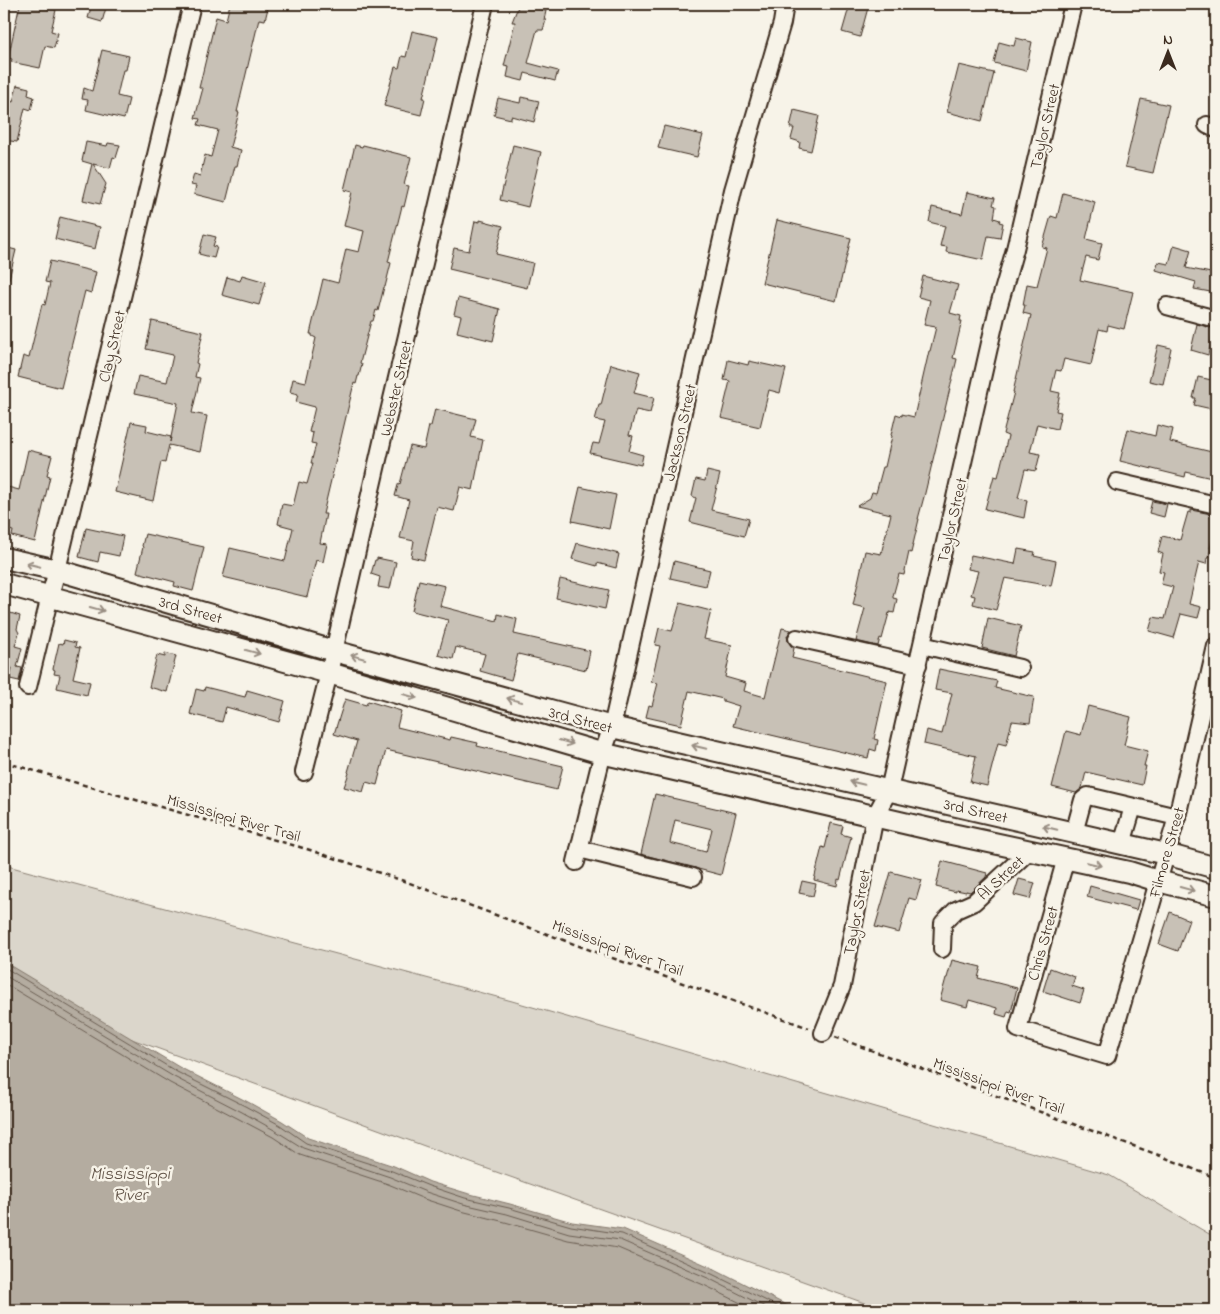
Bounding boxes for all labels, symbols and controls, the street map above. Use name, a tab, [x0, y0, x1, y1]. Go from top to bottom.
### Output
north arrow	[1142, 28, 1192, 78]
text: N	[1163, 30, 1173, 51]
street label: Taylor Street	[1024, 81, 1068, 172]
street label: Clay Street	[93, 307, 133, 385]
street label: Webster Street	[374, 337, 420, 439]
street label: Jackson Street	[658, 381, 704, 483]
street label: Taylor Street	[931, 475, 975, 566]
one-way arrow	[26, 560, 42, 569]
street label: 3rd Street	[156, 590, 226, 632]
one-way arrow	[88, 605, 104, 614]
one-way arrow	[245, 648, 261, 657]
one-way arrow	[350, 652, 366, 662]
one-way arrow	[401, 692, 417, 702]
one-way arrow	[507, 695, 523, 705]
street label: 3rd Street	[546, 701, 616, 741]
one-way arrow	[557, 738, 573, 748]
one-way arrow	[691, 742, 707, 751]
one-way arrow	[850, 778, 866, 787]
street label: Mississippi River Trail	[164, 788, 303, 850]
street label: 3rd Street	[941, 793, 1010, 831]
street label: Filmore Street	[1143, 804, 1192, 902]
one-way arrow	[1042, 823, 1058, 832]
street label: Al Street	[972, 850, 1031, 907]
one-way arrow	[1086, 860, 1102, 870]
street label: Taylor Street	[838, 867, 878, 957]
one-way arrow	[1178, 885, 1194, 894]
street label: Chris Street	[1022, 903, 1066, 984]
street label: Mississippi River Trail	[548, 914, 687, 984]
street label: Mississippi River Trail	[929, 1052, 1068, 1122]
water label: Mississippi River	[90, 1162, 172, 1209]

